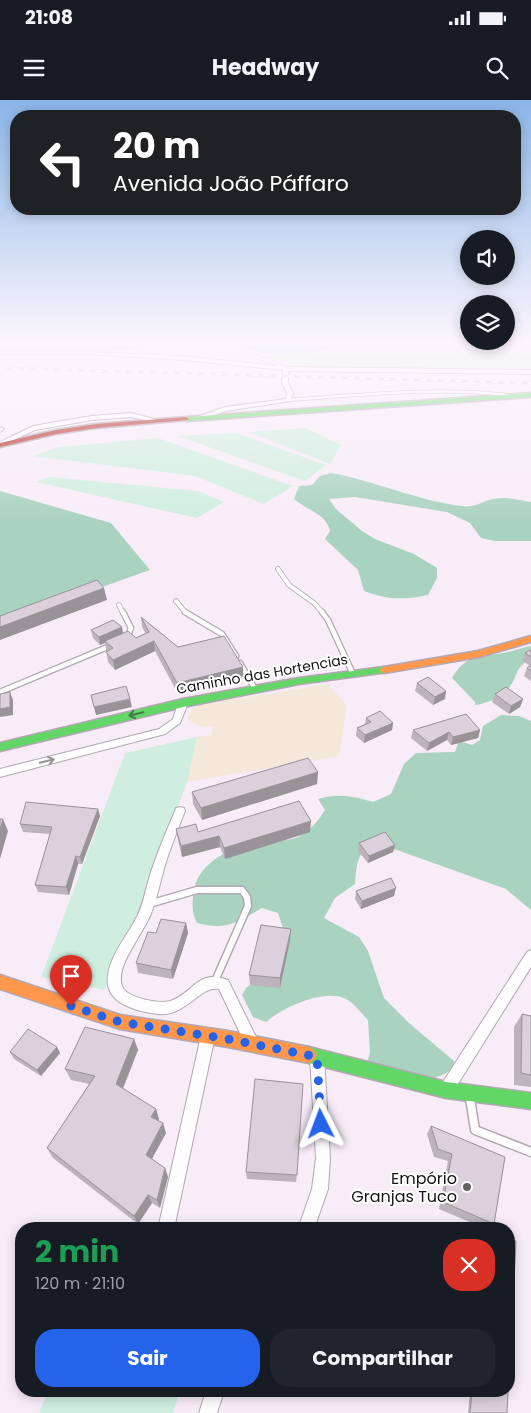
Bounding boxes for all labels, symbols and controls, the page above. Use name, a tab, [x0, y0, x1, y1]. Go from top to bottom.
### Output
text: 21:08	[25, 4, 73, 31]
text: Headway	[212, 52, 319, 83]
icon: menu	[20, 54, 48, 82]
icon: search	[483, 54, 511, 82]
text: 20 m	[113, 121, 200, 170]
icon: left	[30, 130, 95, 195]
text: Avenida João Páffaro	[113, 168, 349, 199]
map controls	[460, 230, 515, 350]
button: sound	[460, 230, 515, 285]
button: layers	[460, 295, 515, 350]
street label: Caminho das Hortencias	[175, 649, 349, 699]
one-way arrow	[128, 710, 144, 719]
one-way arrow	[39, 756, 55, 766]
pin	[50, 955, 92, 1006]
icon: arrive	[57, 962, 85, 990]
position arrow	[294, 1097, 346, 1149]
place label: Empório Granjas Tuco	[351, 1167, 457, 1208]
marker: Empório Granjas Tuco	[461, 1181, 473, 1193]
text: 2 min	[35, 1230, 119, 1273]
button: close	[443, 1239, 495, 1291]
text: 120 m · 21:10	[35, 1272, 125, 1295]
button: Sair	[35, 1329, 260, 1387]
button: Compartilhar	[270, 1329, 495, 1387]

